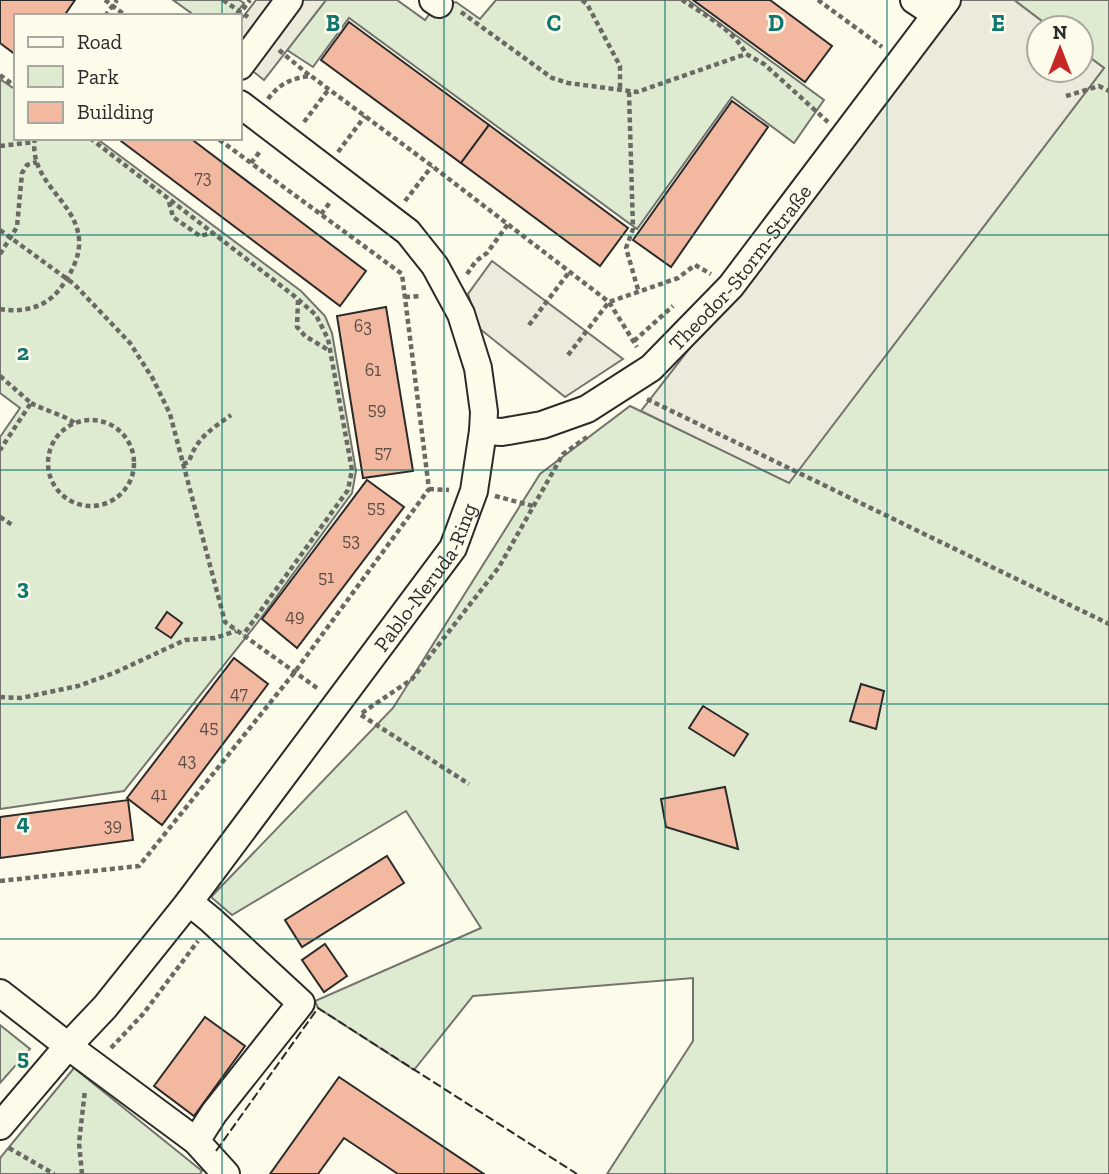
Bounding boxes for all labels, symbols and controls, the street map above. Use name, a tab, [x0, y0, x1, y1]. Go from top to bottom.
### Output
text: B	[326, 9, 340, 37]
text: C	[547, 9, 561, 37]
text: D	[768, 9, 784, 37]
text: E	[991, 9, 1005, 37]
legend	[14, 14, 242, 140]
north arrow	[1025, 14, 1095, 84]
text: N	[1053, 21, 1067, 44]
text: Road	[77, 29, 123, 54]
text: Park	[77, 64, 119, 89]
text: Building	[77, 99, 154, 124]
house number: 73	[194, 166, 212, 188]
street label: Theodor-Storm-Straße	[663, 179, 816, 355]
house number: 63	[354, 315, 372, 337]
text: 2	[17, 338, 29, 366]
house number: 61	[365, 359, 381, 381]
house number: 59	[368, 398, 386, 420]
house number: 57	[374, 441, 392, 463]
house number: 55	[367, 496, 385, 518]
street label: Pablo-Neruda-Ring	[368, 499, 481, 656]
house number: 53	[342, 529, 360, 551]
house number: 51	[318, 566, 334, 588]
text: 3	[17, 573, 29, 601]
house number: 49	[285, 605, 305, 627]
house number: 47	[230, 682, 248, 704]
house number: 45	[200, 716, 218, 738]
house number: 43	[178, 749, 196, 771]
house number: 41	[151, 783, 167, 805]
text: 4	[16, 808, 30, 836]
house number: 39	[104, 814, 122, 836]
text: 5	[17, 1043, 29, 1071]

